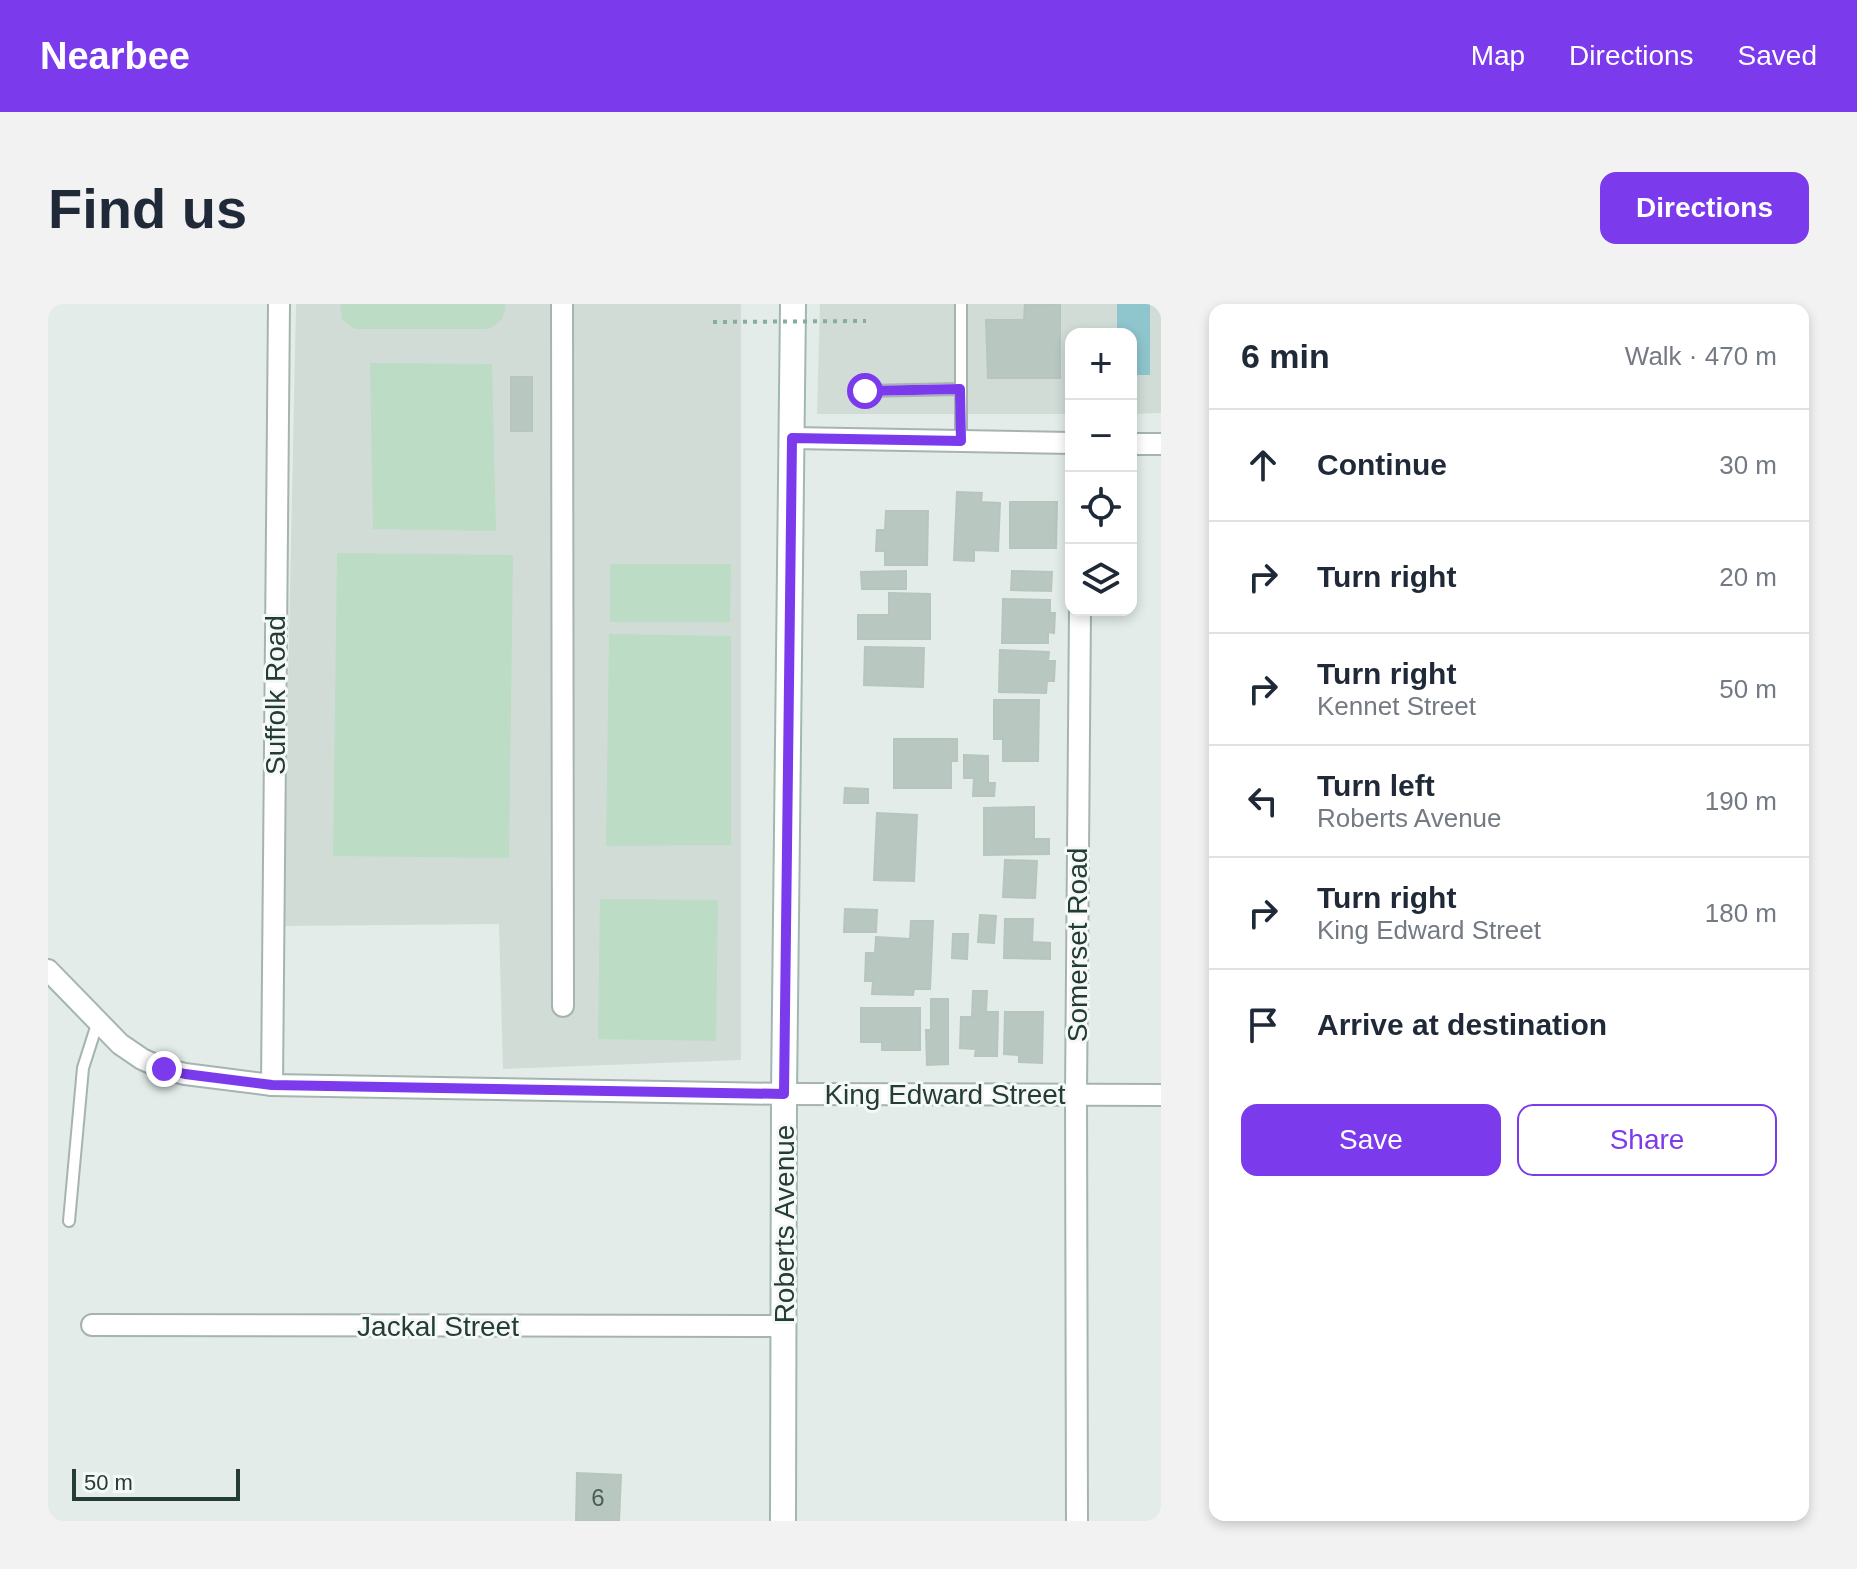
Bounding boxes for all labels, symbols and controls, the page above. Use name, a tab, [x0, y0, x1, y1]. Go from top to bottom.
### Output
text: Nearbee	[40, 35, 190, 77]
text: Map	[1471, 40, 1525, 71]
text: Directions	[1569, 40, 1694, 71]
text: Saved	[1738, 40, 1817, 71]
button: Directions	[1600, 172, 1809, 244]
text: Find us	[48, 177, 247, 240]
map controls	[1065, 328, 1137, 616]
button: +	[1065, 328, 1137, 400]
text: 6 min	[1241, 337, 1330, 375]
text: Walk · 470 m	[1625, 341, 1777, 371]
route start	[847, 373, 883, 409]
button: −	[1065, 400, 1137, 472]
icon: ahead	[1241, 443, 1285, 487]
text: Continue	[1317, 448, 1447, 481]
text: 30 m	[1719, 450, 1777, 480]
button: locate	[1065, 472, 1137, 544]
button: layers	[1065, 544, 1137, 616]
icon: right	[1241, 555, 1285, 599]
text: Turn right	[1317, 560, 1456, 593]
text: 20 m	[1719, 562, 1777, 592]
street label: Suffolk Road	[260, 615, 291, 775]
text: Turn right	[1317, 657, 1456, 690]
icon: right	[1241, 667, 1285, 711]
text: 50 m	[1719, 674, 1777, 704]
text: Kennet Street	[1317, 691, 1476, 721]
text: Turn left	[1317, 769, 1435, 802]
icon: left	[1241, 779, 1285, 823]
text: 190 m	[1705, 786, 1777, 816]
text: Roberts Avenue	[1317, 803, 1502, 833]
street label: Somerset Road	[1062, 848, 1093, 1042]
text: Turn right	[1317, 881, 1456, 914]
icon: right	[1241, 891, 1285, 935]
text: 180 m	[1705, 898, 1777, 928]
text: King Edward Street	[1317, 915, 1541, 945]
icon: arrive	[1241, 1003, 1285, 1047]
text: Arrive at destination	[1317, 1008, 1607, 1041]
route end	[146, 1051, 182, 1087]
street label: King Edward Street	[824, 1079, 1066, 1110]
button: Save	[1241, 1104, 1501, 1176]
button: Share	[1517, 1104, 1777, 1176]
street label: Roberts Avenue	[769, 1125, 800, 1323]
street label: Jackal Street	[357, 1311, 519, 1342]
scale bar	[72, 1465, 240, 1501]
text: 50 m	[84, 1470, 133, 1495]
house number: 6	[591, 1484, 605, 1511]

